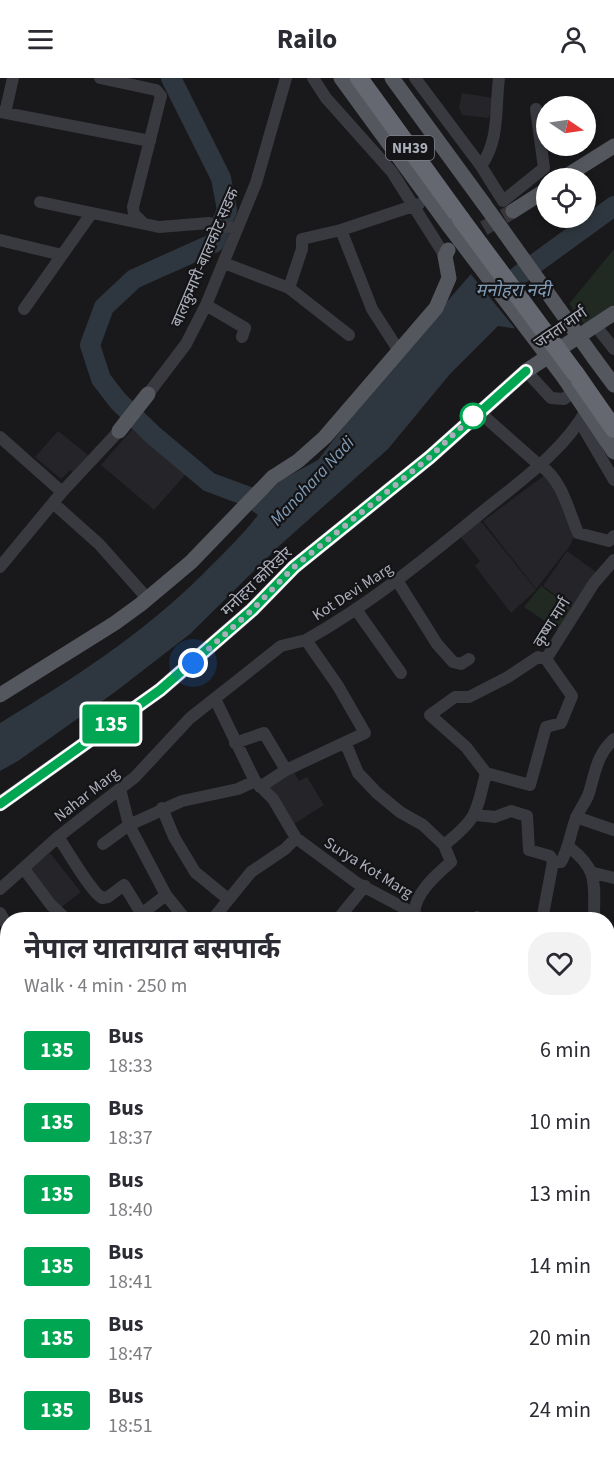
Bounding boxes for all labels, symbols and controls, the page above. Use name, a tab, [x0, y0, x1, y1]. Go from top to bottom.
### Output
text: Railo	[277, 20, 337, 59]
icon: menu	[24, 23, 57, 56]
icon: person	[557, 23, 590, 56]
north arrow	[536, 96, 596, 156]
map controls	[536, 96, 596, 228]
road number: NH39	[386, 136, 434, 160]
button: locate	[536, 168, 596, 228]
street label: बालकुमारी-बालकोट सडक	[166, 184, 244, 330]
water label: मनोहरा नदी	[476, 278, 554, 303]
street label: जनता मार्ग	[530, 301, 592, 354]
unlabelled marker	[460, 403, 486, 429]
water label: Manohara Nadi	[264, 431, 361, 532]
street label: मनोहरा कोरिडोर	[216, 542, 298, 621]
street label: Kot Devi Marg	[308, 558, 397, 626]
street label: कृष्ण मार्ग	[528, 593, 576, 652]
your location	[178, 648, 208, 678]
line badge: 135	[76, 704, 146, 744]
text: 135	[94, 709, 128, 739]
street label: Nahar Marg	[49, 762, 124, 827]
street label: Surya Kot Marg	[320, 832, 417, 904]
text: नेपाल यातायात बसपार्क	[24, 929, 280, 969]
button: heart	[528, 932, 591, 995]
text: Walk · 4 min · 250 m	[24, 972, 187, 1000]
text: Bus	[108, 1020, 144, 1052]
text: 6 min	[540, 1034, 591, 1066]
text: 135	[40, 1035, 74, 1065]
text: 18:33	[108, 1052, 153, 1080]
text: Bus	[108, 1092, 144, 1124]
text: 10 min	[529, 1106, 591, 1138]
text: 135	[40, 1107, 74, 1137]
text: 18:37	[108, 1124, 153, 1152]
text: Bus	[108, 1164, 144, 1196]
text: 13 min	[529, 1178, 591, 1210]
text: 135	[40, 1179, 74, 1209]
text: 18:40	[108, 1196, 153, 1224]
text: Bus	[108, 1236, 144, 1268]
text: 14 min	[529, 1250, 591, 1282]
text: 135	[40, 1251, 74, 1281]
text: 18:41	[108, 1268, 153, 1296]
text: Bus	[108, 1308, 144, 1340]
text: 20 min	[529, 1322, 591, 1354]
text: 135	[40, 1323, 74, 1353]
text: 18:47	[108, 1340, 153, 1368]
text: Bus	[108, 1380, 144, 1412]
text: 24 min	[529, 1394, 591, 1426]
text: 135	[40, 1395, 74, 1425]
text: 18:51	[108, 1412, 153, 1440]

